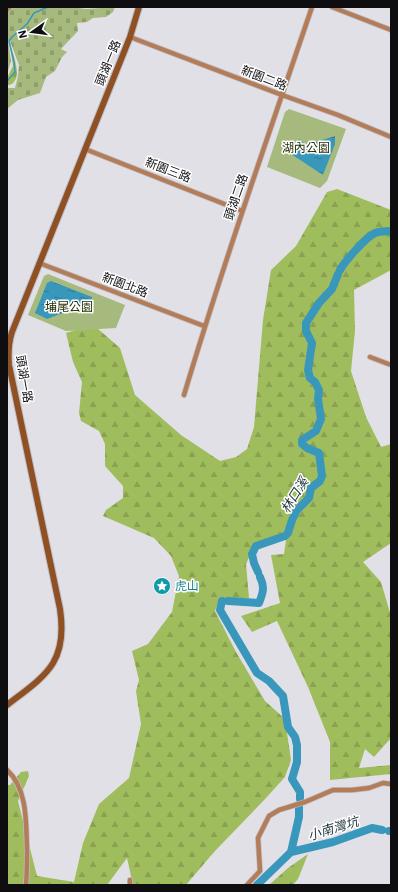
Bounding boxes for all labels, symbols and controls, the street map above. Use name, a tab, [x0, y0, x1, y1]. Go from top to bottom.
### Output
north arrow	[12, 12, 52, 52]
text: N	[15, 29, 30, 40]
street label: 頭湖一路	[92, 38, 123, 88]
street label: 新園二路	[239, 62, 289, 93]
park label: 湖內公園	[282, 140, 330, 155]
street label: 新園三路	[143, 154, 193, 185]
street label: 頭湖二路	[221, 172, 250, 222]
street label: 新園北路	[100, 269, 150, 300]
park label: 埔尾公園	[45, 299, 93, 314]
street label: 頭湖一路	[13, 354, 36, 404]
water label: 林口溪	[277, 473, 313, 516]
place icon: 虎山	[152, 576, 172, 596]
place label: 虎山	[175, 578, 199, 593]
water label: 小南灣坑	[306, 812, 362, 844]

